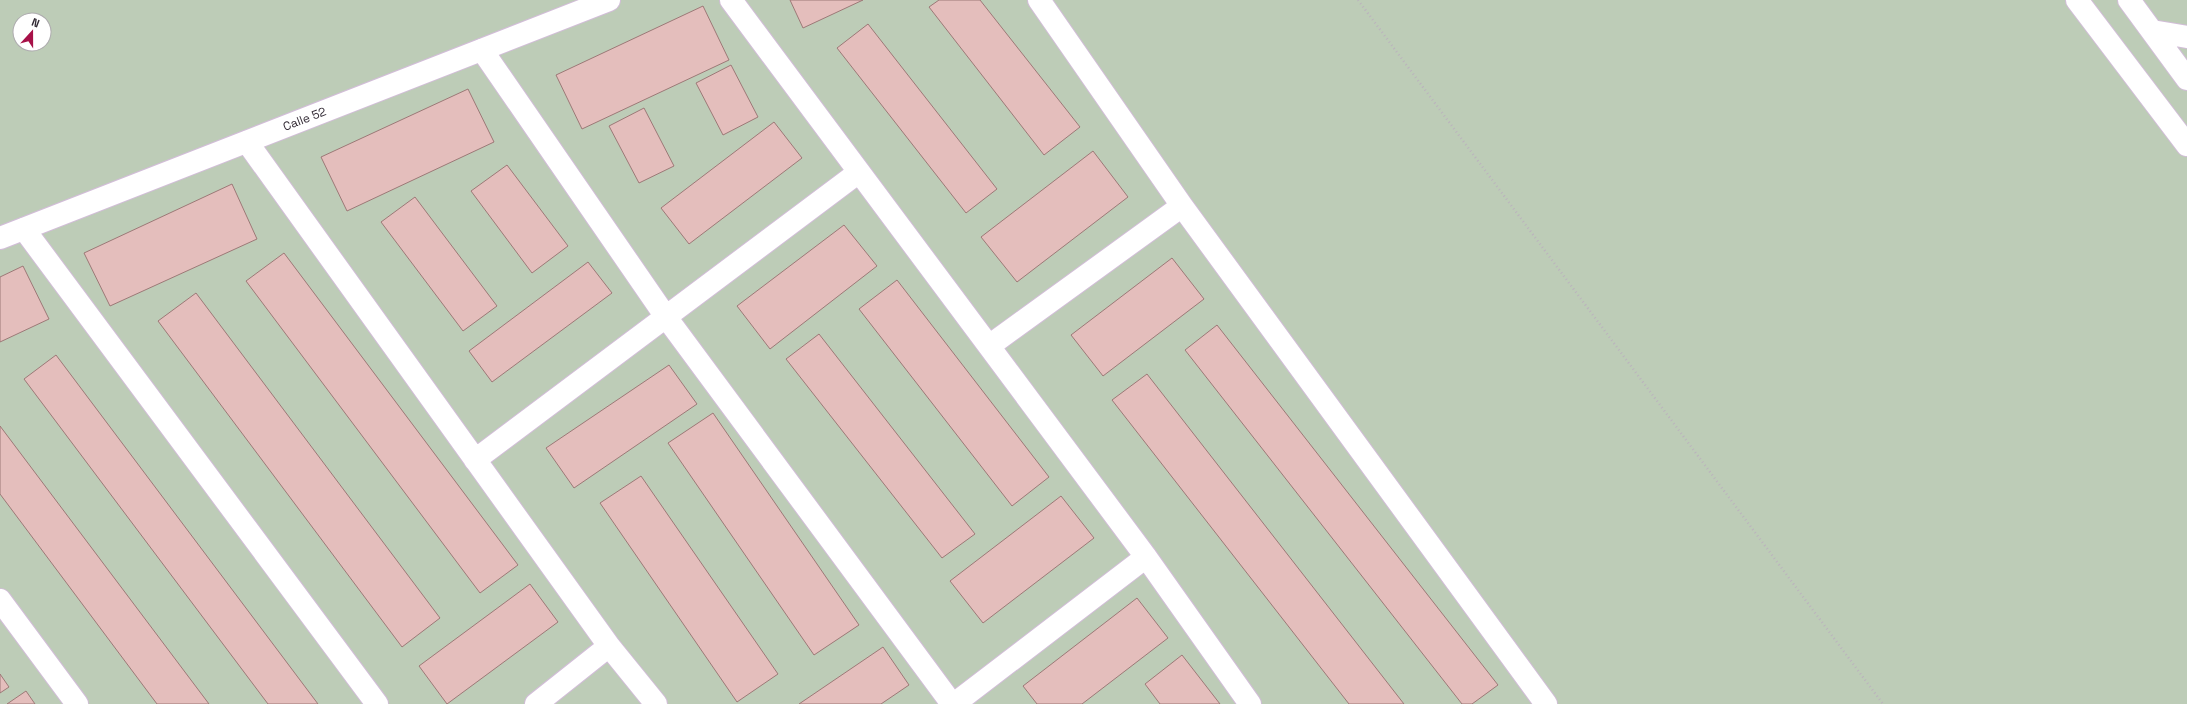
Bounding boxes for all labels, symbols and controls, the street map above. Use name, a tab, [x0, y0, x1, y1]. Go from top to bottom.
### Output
north arrow	[12, 12, 52, 52]
text: N	[30, 15, 42, 31]
street label: Calle 52	[281, 103, 328, 135]

